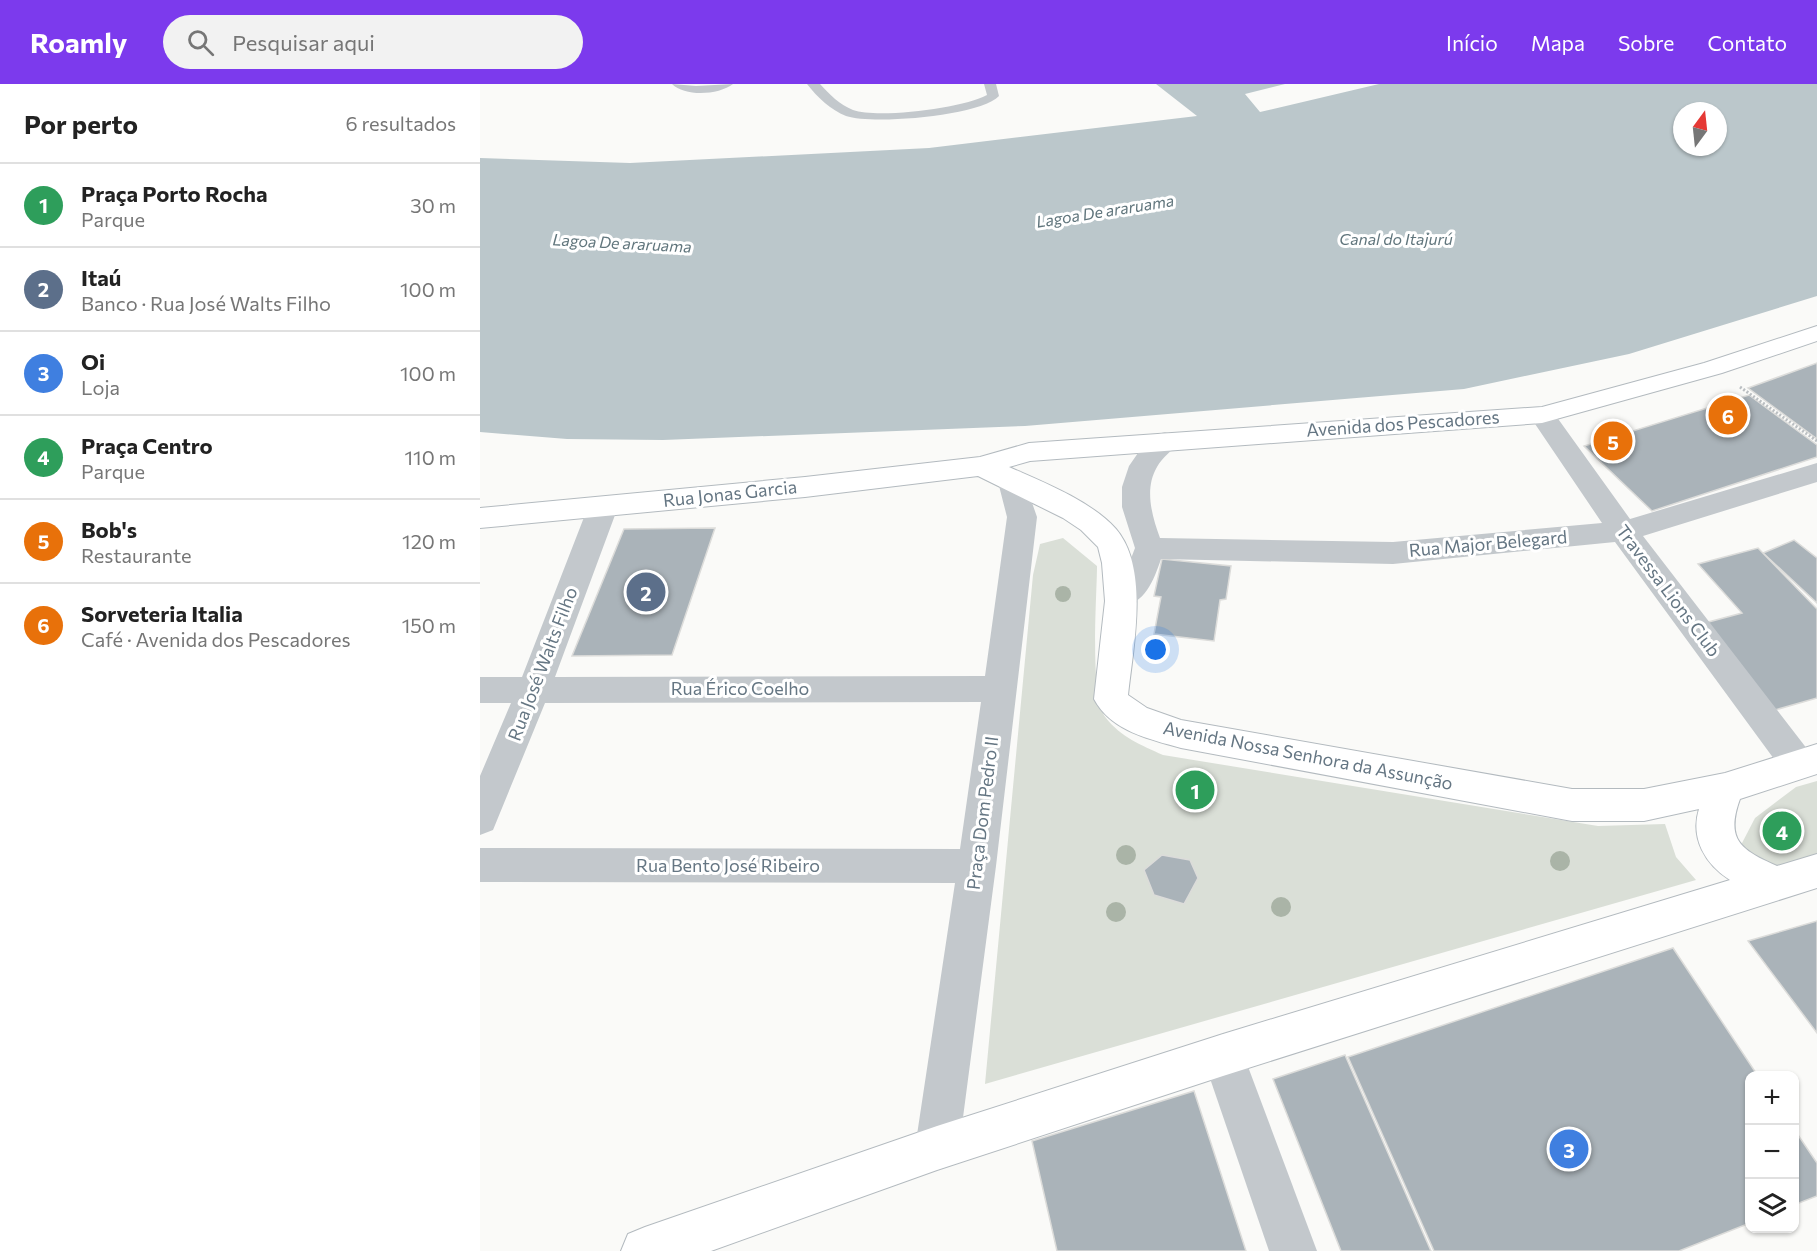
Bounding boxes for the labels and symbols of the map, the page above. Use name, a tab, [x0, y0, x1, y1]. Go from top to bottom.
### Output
north arrow	[1673, 102, 1727, 156]
water label: Lagoa De araruama	[1035, 190, 1175, 231]
water label: Lagoa De araruama	[552, 229, 692, 256]
water label: Canal do Itajurú	[1339, 229, 1453, 248]
pin: 6	[1708, 392, 1748, 438]
street label: Avenida dos Pescadores	[1306, 405, 1500, 441]
pin: 5	[1594, 418, 1632, 464]
street label: Rua Jonas Garcia	[662, 475, 798, 511]
street label: Travessa Lions Club	[1612, 520, 1725, 661]
street label: Rua Major Belegard	[1408, 525, 1568, 561]
pin: 2	[626, 570, 666, 614]
street label: Rua José Walts Filho	[503, 584, 582, 744]
your location	[1141, 635, 1170, 664]
street label: Rua Érico Coelho	[671, 677, 809, 699]
street label: Avenida Nossa Senhora da Assunção	[1162, 716, 1455, 794]
street label: Praça Dom Pedro II	[962, 735, 1002, 891]
pin: 1	[1176, 768, 1214, 812]
pin: 4	[1762, 808, 1802, 854]
street label: Rua Bento José Ribeiro	[636, 854, 820, 876]
pin: 3	[1550, 1126, 1588, 1172]

